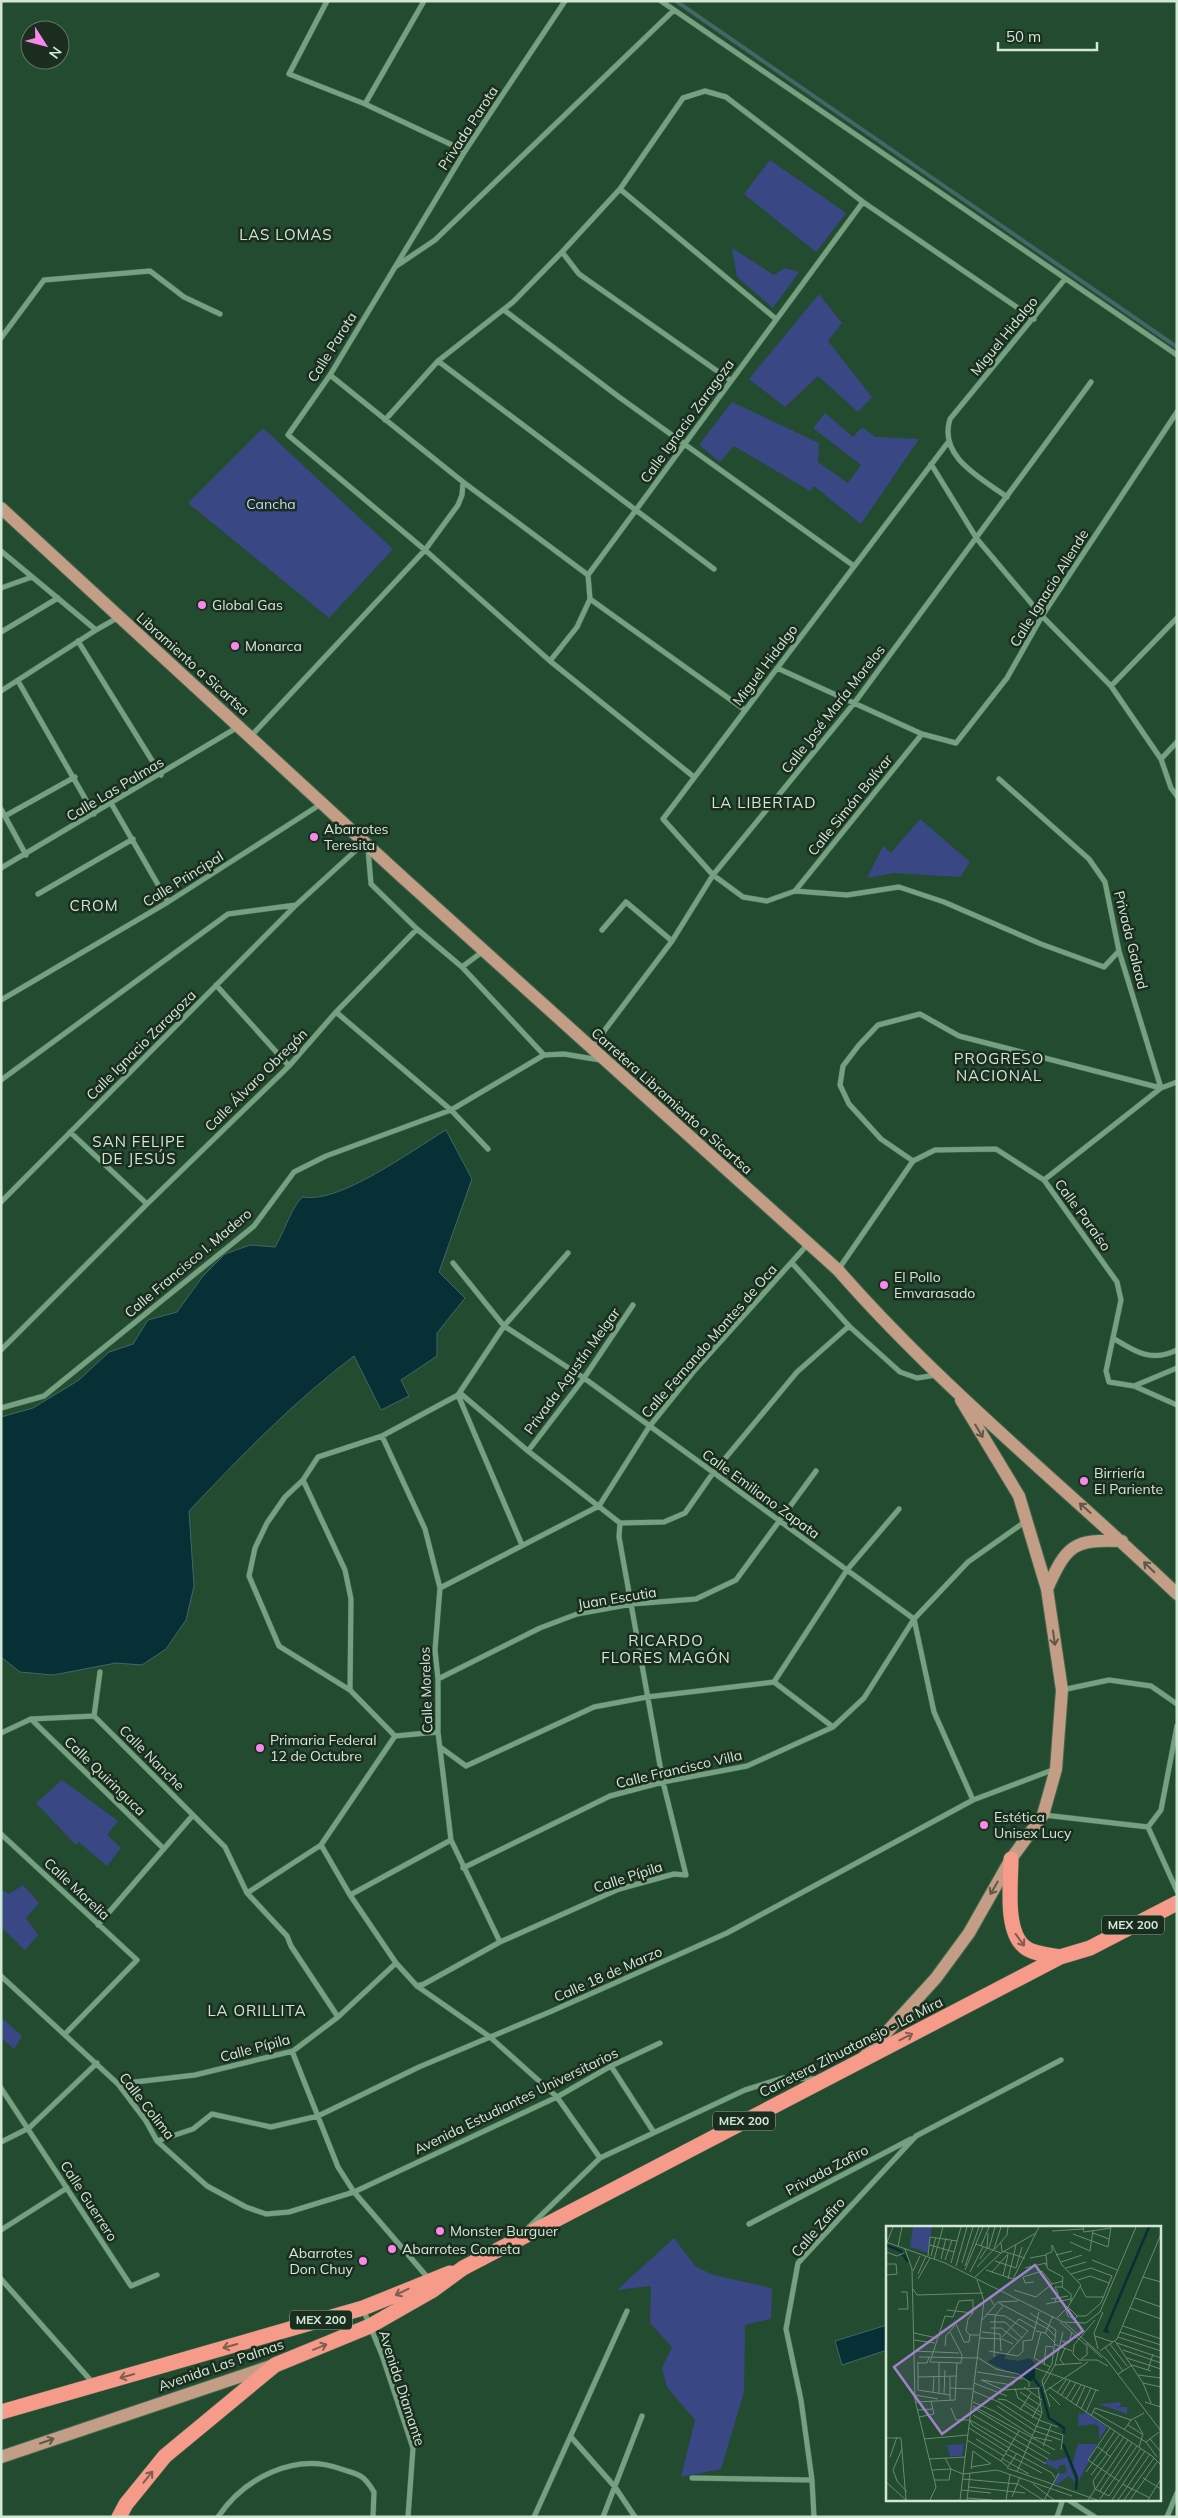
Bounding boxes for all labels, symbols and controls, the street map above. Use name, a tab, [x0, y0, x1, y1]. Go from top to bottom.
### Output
north arrow	[20, 20, 70, 70]
scale bar	[998, 20, 1097, 52]
text: 50 m	[1006, 27, 1041, 46]
text: N	[45, 43, 66, 62]
street label: Privada Parota	[434, 82, 502, 174]
district label: LAS LOMAS	[239, 225, 333, 244]
street label: Miguel Hidalgo	[966, 293, 1042, 379]
street label: Calle Parota	[303, 309, 361, 385]
street label: Calle Ignacio Zaragoza	[636, 356, 738, 486]
park label: Cancha	[246, 495, 296, 513]
street label: Calle Ignacio Allende	[1006, 526, 1092, 650]
place label: Global Gas	[212, 596, 283, 614]
marker: Global Gas	[196, 599, 208, 611]
street label: Libramiento a Sicartsa	[133, 609, 253, 719]
street label: Miguel Hidalgo	[729, 621, 801, 709]
place label: Monarca	[245, 637, 302, 655]
marker: Monarca	[229, 640, 241, 652]
street label: Calle José María Morelos	[777, 641, 889, 777]
street label: Calle Simón Bolívar	[804, 750, 897, 859]
street label: Calle Las Palmas	[63, 753, 167, 825]
district label: LA LIBERTAD	[711, 793, 817, 812]
place label: Abarrotes Teresita	[324, 820, 389, 854]
marker: Abarrotes Teresita	[308, 831, 320, 843]
street label: Calle Principal	[139, 847, 227, 911]
street label: Privada Galaad	[1110, 889, 1152, 991]
district label: CROM	[69, 896, 119, 915]
street label: Calle Ignacio Zaragoza	[82, 986, 200, 1104]
street label: Carretera Libramiento a Sicartsa	[588, 1024, 756, 1178]
street label: Calle Álvaro Obregón	[201, 1025, 311, 1135]
district label: PROGRESO NACIONAL	[954, 1049, 1044, 1085]
district label: SAN FELIPE DE JESÚS	[92, 1132, 186, 1168]
street label: Calle Paraíso	[1051, 1176, 1115, 1254]
street label: Calle Francisco I. Madero	[121, 1205, 255, 1321]
street label: Calle Fernando Montes de Oca	[637, 1260, 781, 1422]
place label: El Pollo Emvarasado	[894, 1268, 975, 1302]
marker: El Pollo Emvarasado	[878, 1279, 890, 1291]
street label: Privada Agustín Melgar	[520, 1303, 625, 1438]
one-way arrow	[975, 1423, 985, 1437]
street label: Calle Emiliano Zapata	[699, 1445, 823, 1543]
place label: Birriería El Pariente	[1094, 1464, 1163, 1498]
marker: Birriería El Pariente	[1078, 1475, 1090, 1487]
one-way arrow	[1079, 1502, 1092, 1514]
one-way arrow	[1143, 1561, 1155, 1573]
street label: Juan Escutia	[576, 1583, 658, 1613]
one-way arrow	[1050, 1629, 1060, 1645]
district label: RICARDO FLORES MAGÓN	[601, 1631, 731, 1667]
street label: Calle Morelos	[415, 1646, 437, 1734]
street label: Calle Nanche	[115, 1721, 189, 1795]
place label: Primaria Federal 12 de Octubre	[270, 1731, 377, 1765]
street label: Calle Quiringuca	[61, 1733, 149, 1819]
marker: Primaria Federal 12 de Octubre	[254, 1742, 266, 1754]
street label: Calle Francisco Villa	[614, 1746, 744, 1792]
place label: Estética Unisex Lucy	[994, 1808, 1072, 1842]
marker: Estética Unisex Lucy	[978, 1819, 990, 1831]
street label: Calle Morelia	[40, 1854, 114, 1924]
street label: Calle Pípila	[591, 1857, 665, 1897]
one-way arrow	[989, 1880, 999, 1894]
road number: MEX 200	[1102, 1916, 1164, 1934]
one-way arrow	[1015, 1933, 1025, 1947]
street label: Calle 18 de Marzo	[551, 1942, 665, 2006]
street label: Carretera Zihuatanejo - La Mira	[756, 1993, 946, 2101]
district label: LA ORILLITA	[208, 2001, 306, 2020]
street label: Calle Pípila	[218, 2030, 292, 2066]
one-way arrow	[898, 2032, 913, 2041]
street label: Avenida Estudiantes Universitarios	[411, 2044, 621, 2158]
street label: Calle Colima	[115, 2069, 179, 2143]
road number: MEX 200	[713, 2112, 775, 2130]
street label: Privada Zafiro	[783, 2141, 871, 2199]
street label: Calle Guerrero	[56, 2157, 122, 2245]
street label: Calle Zafiro	[787, 2193, 849, 2261]
place label: Monster Burguer	[450, 2222, 559, 2240]
marker: Monster Burguer	[434, 2225, 446, 2237]
inset map	[886, 2226, 1160, 2500]
place label: Abarrotes Cometa	[402, 2240, 520, 2258]
marker: Abarrotes Cometa	[386, 2243, 398, 2255]
place label: Abarrotes Don Chuy	[289, 2244, 354, 2278]
marker: Abarrotes Don Chuy	[357, 2255, 369, 2267]
one-way arrow	[395, 2288, 410, 2298]
road number: MEX 200	[290, 2310, 352, 2330]
street label: Avenida Diamante	[375, 2328, 429, 2448]
street label: Avenida Las Palmas	[156, 2335, 286, 2395]
one-way arrow	[223, 2342, 239, 2352]
one-way arrow	[312, 2342, 327, 2351]
one-way arrow	[120, 2371, 136, 2381]
one-way arrow	[39, 2436, 55, 2446]
one-way arrow	[142, 2471, 153, 2484]

